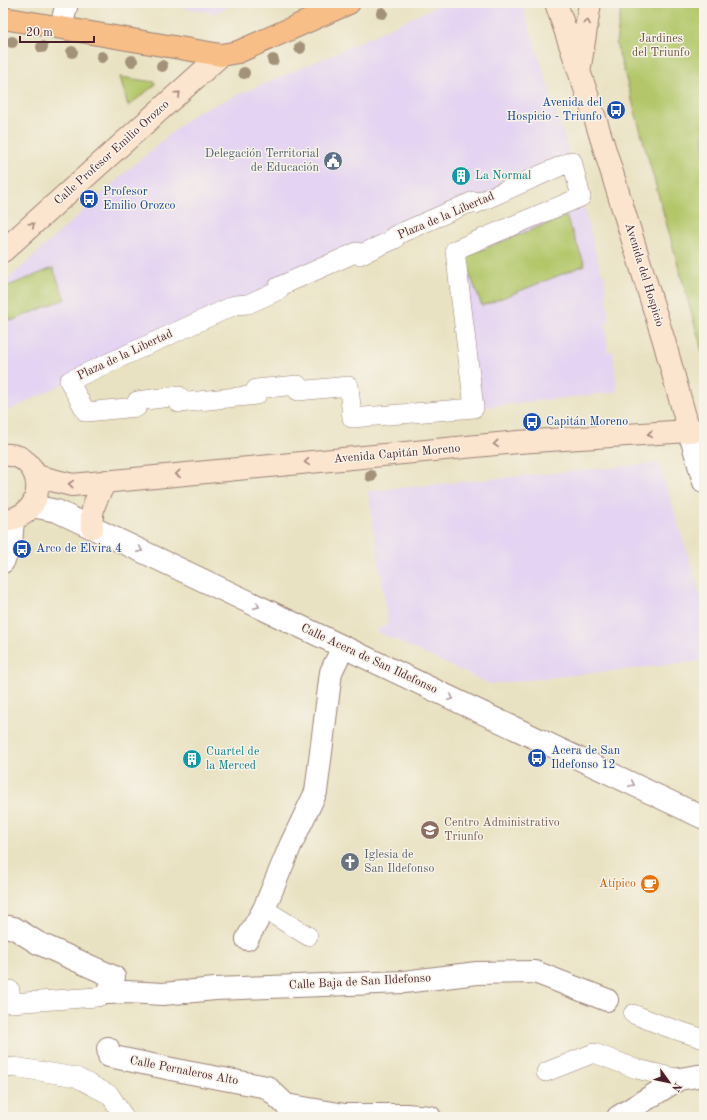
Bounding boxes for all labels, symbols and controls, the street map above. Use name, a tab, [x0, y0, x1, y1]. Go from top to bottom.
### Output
scale bar	[20, 18, 94, 44]
one-way arrow	[582, 19, 590, 25]
text: 20 m	[26, 27, 53, 39]
park label: Jardines del Triunfo	[632, 33, 690, 59]
one-way arrow	[174, 92, 181, 99]
place label: Avenida del Hospicio - Triunfo	[507, 97, 602, 123]
street label: Calle Profesor Emilio Orozco	[51, 98, 173, 208]
bus stop icon: Avenida del Hospicio - Triunfo	[605, 99, 627, 121]
place label: Delegación Territorial de Educación	[205, 148, 320, 174]
public building icon: Delegación Territorial de Educación	[322, 150, 344, 172]
building icon: La Normal	[450, 165, 472, 187]
place label: La Normal	[475, 170, 531, 182]
place label: Profesor Emilio Orozco	[103, 185, 176, 213]
bus stop icon: Profesor Emilio Orozco	[78, 188, 100, 210]
street label: Plaza de la Libertad	[396, 190, 496, 242]
street label: Avenida del Hospicio	[622, 222, 666, 328]
one-way arrow	[27, 223, 35, 230]
street label: Plaza de la Libertad	[75, 328, 175, 382]
bus stop icon: Capitán Moreno	[521, 411, 543, 433]
place label: Capitán Moreno	[546, 416, 628, 428]
one-way arrow	[647, 429, 653, 438]
one-way arrow	[493, 440, 499, 449]
street label: Avenida Capitán Moreno	[333, 442, 461, 466]
one-way arrow	[304, 458, 310, 467]
one-way arrow	[175, 470, 181, 479]
one-way arrow	[68, 479, 74, 488]
bus stop icon: Arco de Elvira 4	[11, 538, 33, 560]
place label: Arco de Elvira 4	[36, 543, 122, 555]
one-way arrow	[136, 545, 143, 553]
one-way arrow	[253, 601, 261, 609]
street label: Calle Acera de San Ildefonso	[299, 622, 439, 696]
one-way arrow	[447, 693, 454, 701]
place label: Acera de San Ildefonso 12	[551, 745, 621, 771]
place label: Cuartel de la Merced	[206, 746, 260, 772]
bus stop icon: Acera de San Ildefonso 12	[526, 747, 548, 769]
building icon: Cuartel de la Merced	[181, 748, 203, 770]
one-way arrow	[627, 779, 635, 787]
place label: Centro Administrativo Triunfo	[444, 817, 560, 843]
school or university icon: Centro Administrativo Triunfo	[419, 819, 441, 841]
place label: Iglesia de San Ildefonso	[364, 849, 435, 875]
church icon: Iglesia de San Ildefonso	[339, 851, 361, 873]
cafe icon: Atípico	[639, 873, 661, 895]
place label: Atípico	[599, 878, 636, 890]
street label: Calle Baja de San Ildefonso	[289, 972, 431, 992]
street label: Calle Pernaleros Alto	[129, 1055, 239, 1087]
north arrow	[649, 1062, 689, 1102]
text: N	[669, 1080, 683, 1094]

